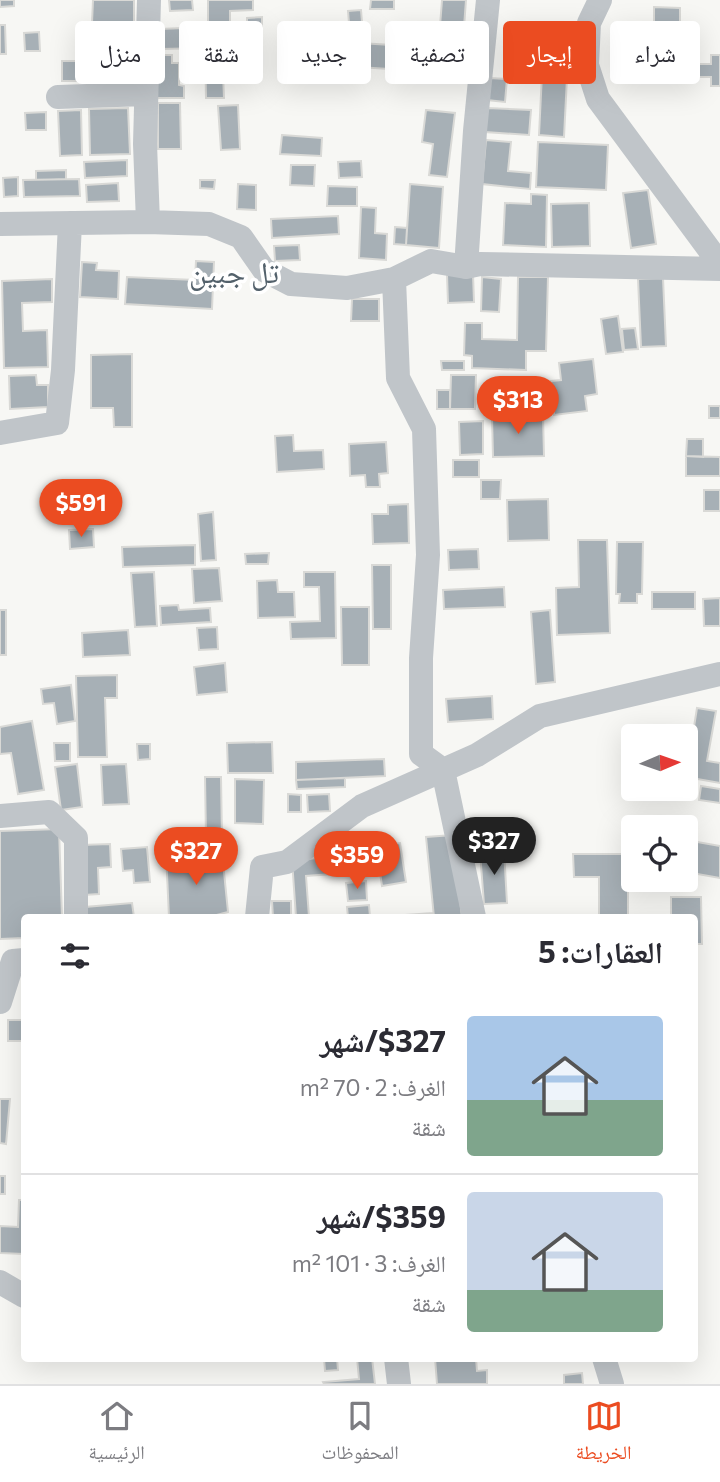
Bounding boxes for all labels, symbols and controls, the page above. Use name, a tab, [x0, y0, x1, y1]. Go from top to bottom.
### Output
chip: منزل	[75, 21, 165, 84]
chip: شقة	[179, 21, 263, 84]
chip: جديد	[277, 21, 371, 84]
chip: تصفية	[385, 21, 489, 84]
chip: إيجار	[503, 21, 596, 84]
chip: شراء	[610, 21, 700, 84]
district label: تل جبين	[189, 252, 279, 291]
pin: $313	[477, 376, 559, 436]
text: $313	[493, 385, 543, 413]
pin: $591	[40, 480, 122, 539]
text: $591	[55, 488, 107, 516]
north arrow	[621, 724, 698, 802]
map controls	[621, 724, 698, 892]
button: locate	[621, 815, 698, 892]
pin: $327	[453, 818, 535, 877]
text: $327	[468, 826, 520, 854]
pin: $327	[155, 828, 237, 887]
pin: $359	[316, 832, 398, 891]
text: $327	[170, 836, 222, 864]
text: $359	[330, 840, 384, 868]
text: العقارات: 5	[538, 932, 663, 969]
icon: filters	[56, 937, 94, 975]
text: $327/شهر	[320, 1021, 446, 1058]
icon: home	[523, 1044, 607, 1128]
text: الغرف: 2 · 70 m²	[300, 1073, 446, 1101]
text: شقة	[412, 1113, 446, 1141]
text: $359/شهر	[317, 1197, 446, 1234]
icon: home	[523, 1220, 607, 1304]
text: الغرف: 3 · 101 m²	[292, 1249, 446, 1277]
text: شقة	[412, 1289, 446, 1317]
tab: الرئيسية	[88, 1397, 145, 1471]
tab: المحفوظات	[322, 1397, 399, 1471]
tab: الخريطة	[576, 1397, 632, 1471]

